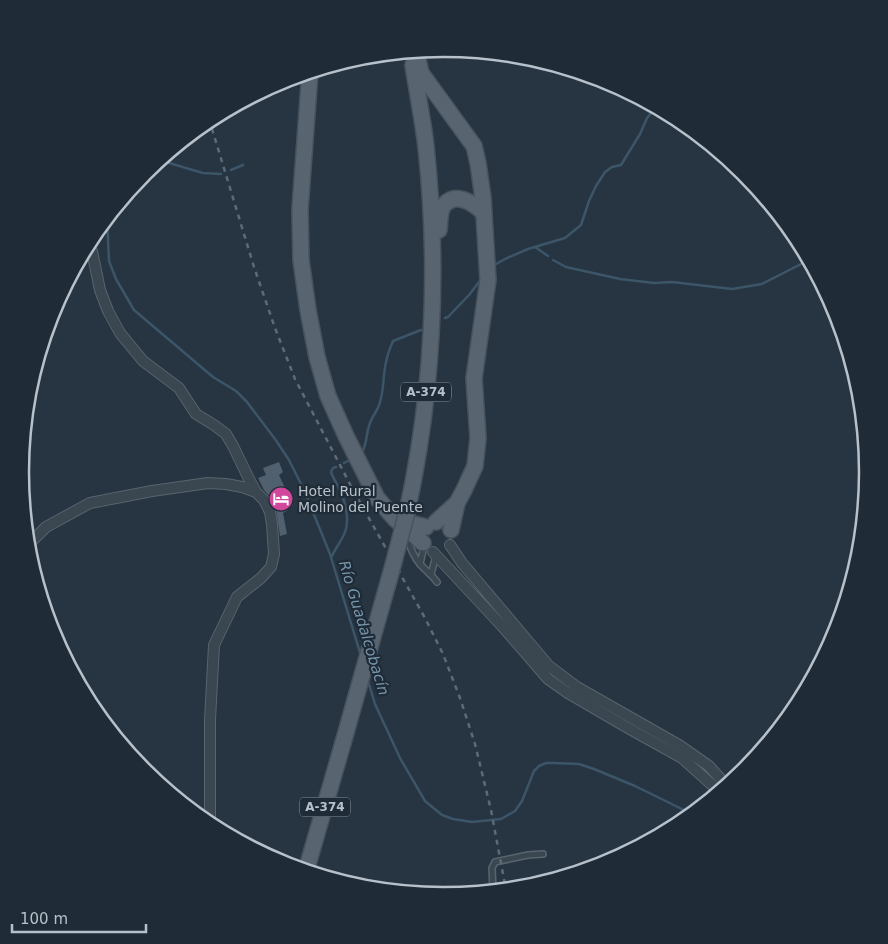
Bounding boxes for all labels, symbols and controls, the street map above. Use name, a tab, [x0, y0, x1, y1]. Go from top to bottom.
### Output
road number: A-374	[401, 382, 451, 402]
place label: Hotel Rural Molino del Puente	[298, 483, 423, 515]
hotel icon: Hotel Rural Molino del Puente	[268, 486, 294, 512]
water label: Río Guadalcobacín	[335, 559, 393, 697]
road number: A-374	[300, 798, 350, 816]
scale bar	[12, 902, 146, 934]
text: 100 m	[20, 910, 68, 928]

